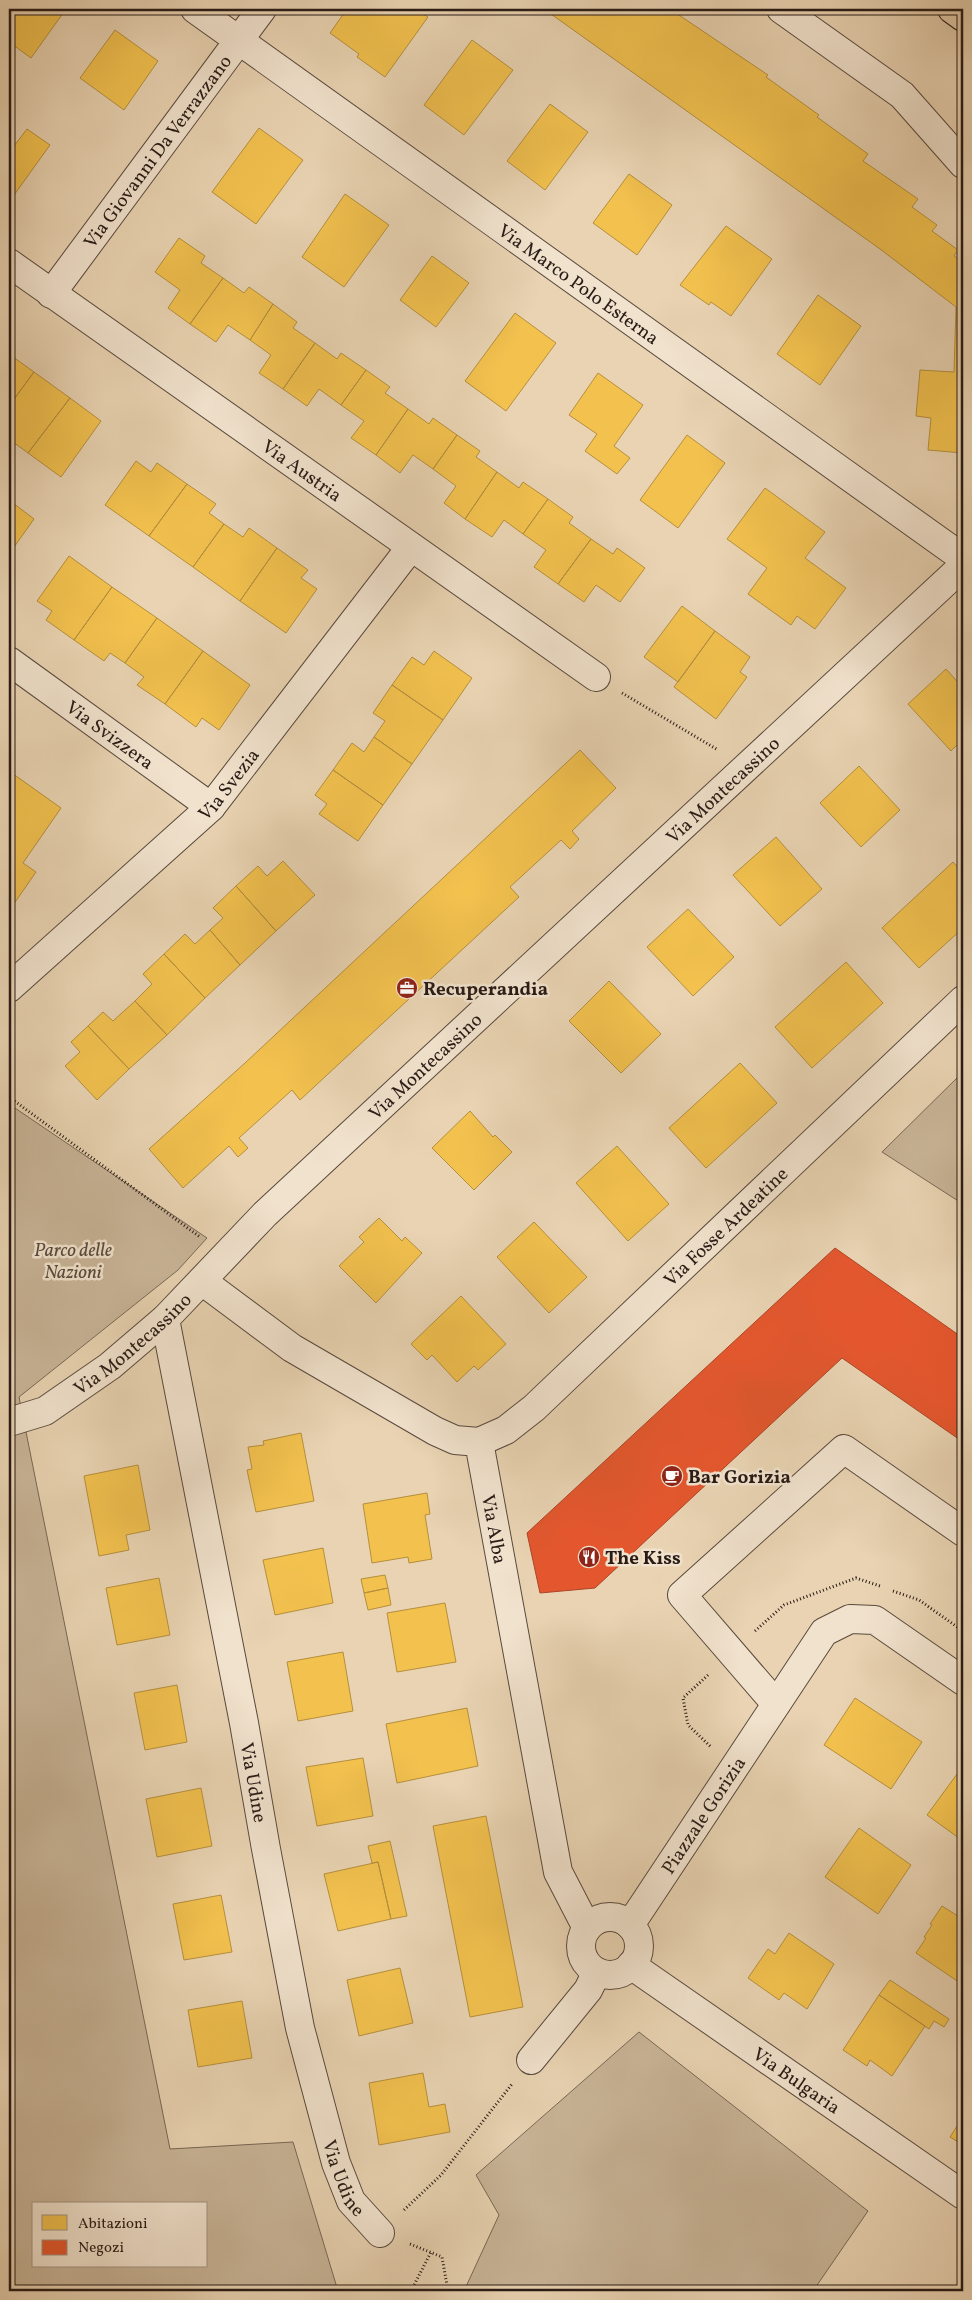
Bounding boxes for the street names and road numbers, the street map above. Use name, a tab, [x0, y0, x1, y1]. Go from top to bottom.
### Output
street label: Via Giovanni Da Verrazzano	[78, 50, 239, 254]
street label: Via Marco Polo Esterna	[492, 219, 664, 352]
street label: Via Austria	[256, 434, 347, 509]
street label: Via Svizzera	[60, 695, 158, 777]
street label: Via Montecassino	[661, 731, 786, 850]
street label: Via Svezia	[193, 744, 266, 827]
street label: Via Montecassino	[363, 1008, 489, 1127]
street label: Via Fosse Ardeatine	[659, 1162, 795, 1293]
street label: Via Montecassino	[69, 1288, 198, 1402]
street label: Via Alba	[474, 1493, 512, 1566]
street label: Via Udine	[233, 1741, 272, 1825]
street label: Piazzale Gorizia	[656, 1752, 753, 1880]
street label: Via Bulgaria	[747, 2042, 845, 2121]
street label: Via Udine	[315, 2137, 370, 2223]

